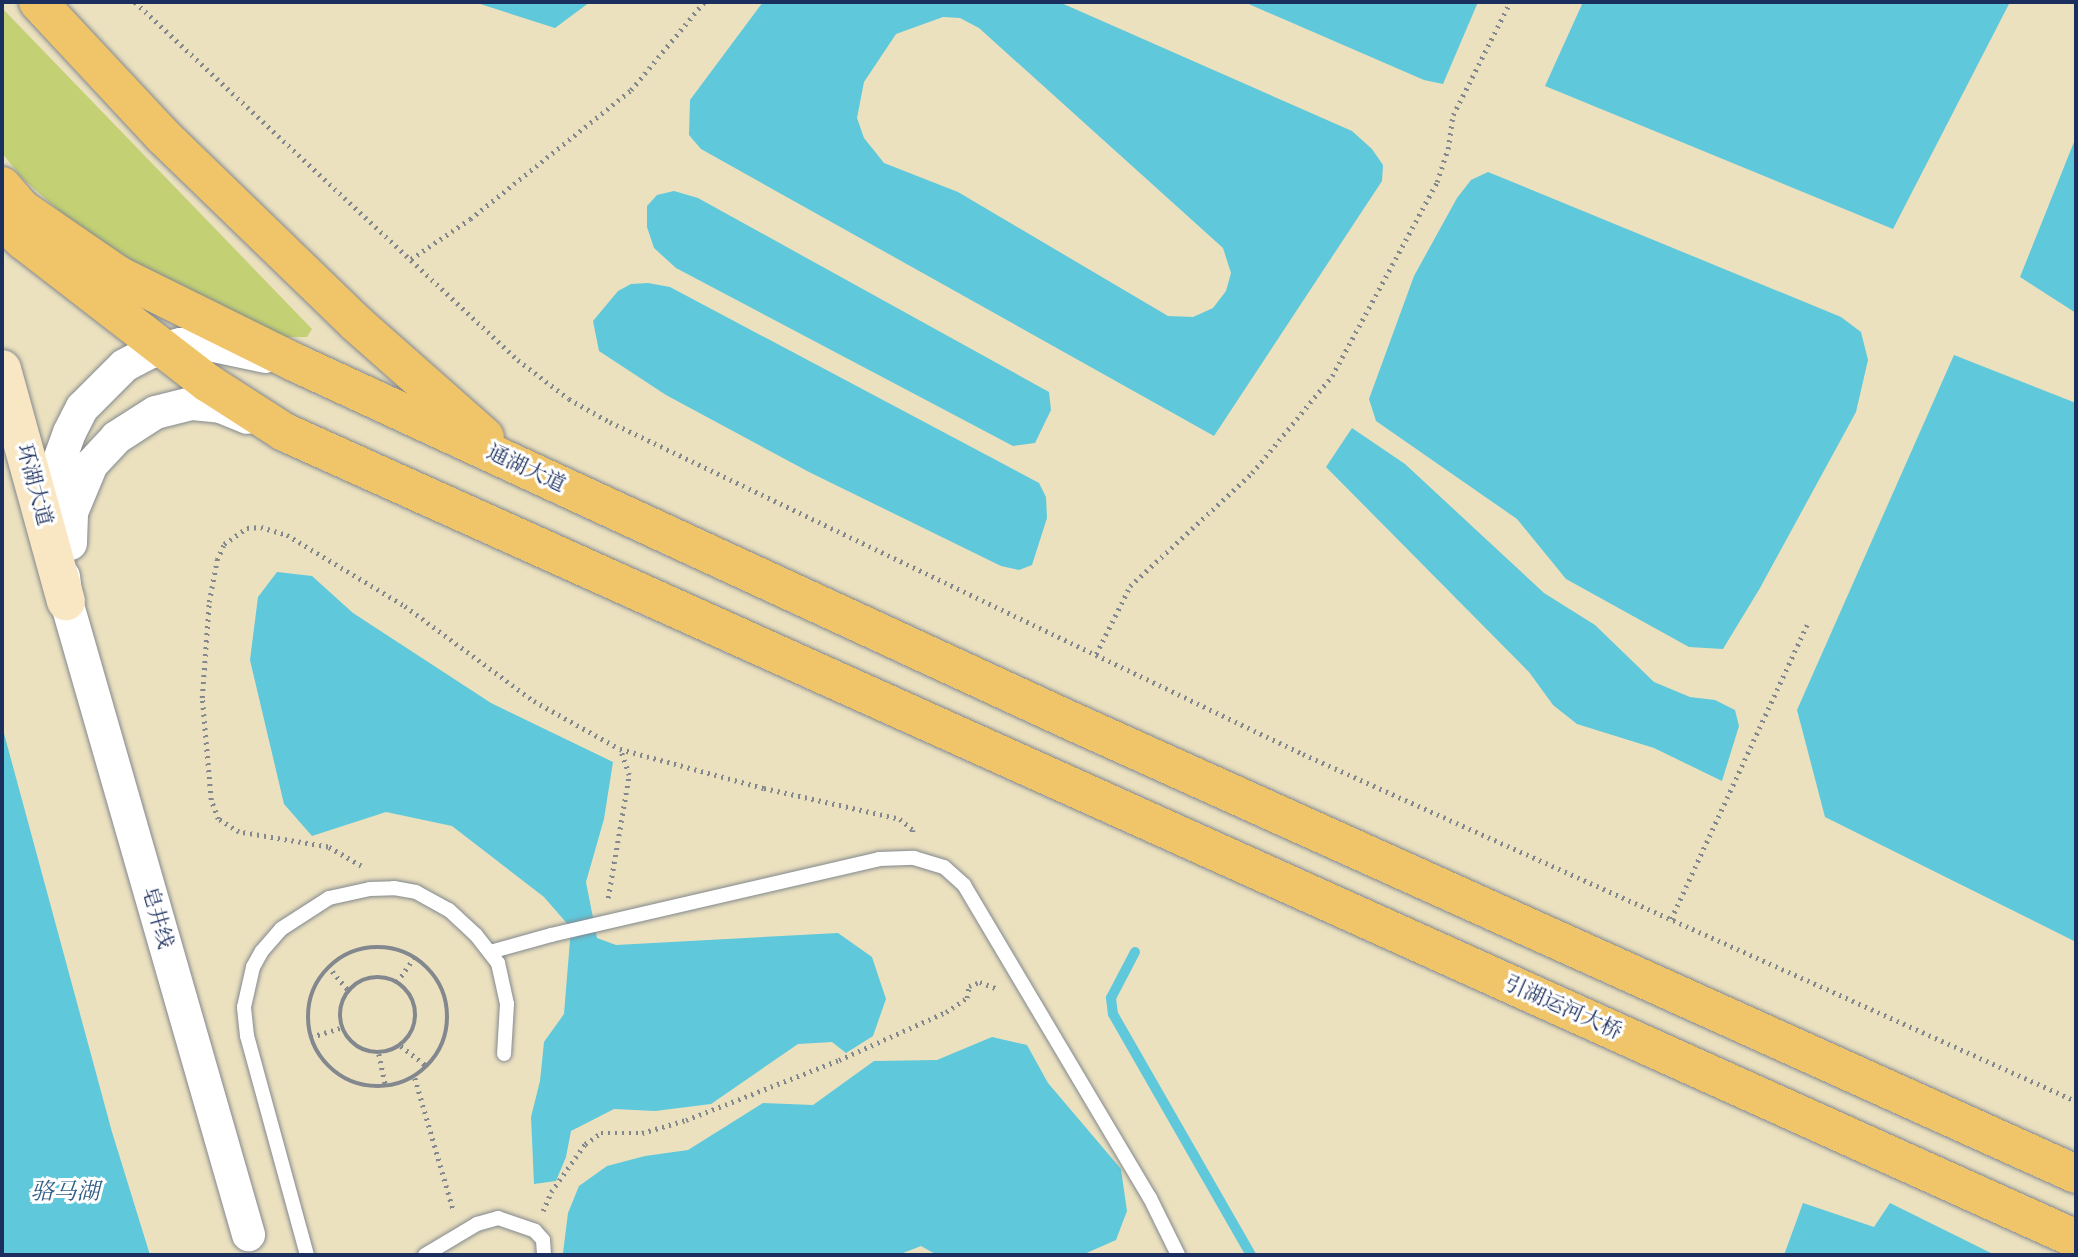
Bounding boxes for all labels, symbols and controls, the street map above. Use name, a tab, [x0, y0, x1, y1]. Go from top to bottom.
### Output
street label: 通湖大道	[483, 440, 569, 498]
street label: 环湖大道	[11, 441, 57, 529]
street label: 皂井线	[136, 884, 178, 952]
street label: 引湖运河大桥	[1500, 971, 1626, 1045]
water label: 骆马湖	[31, 1178, 99, 1206]

